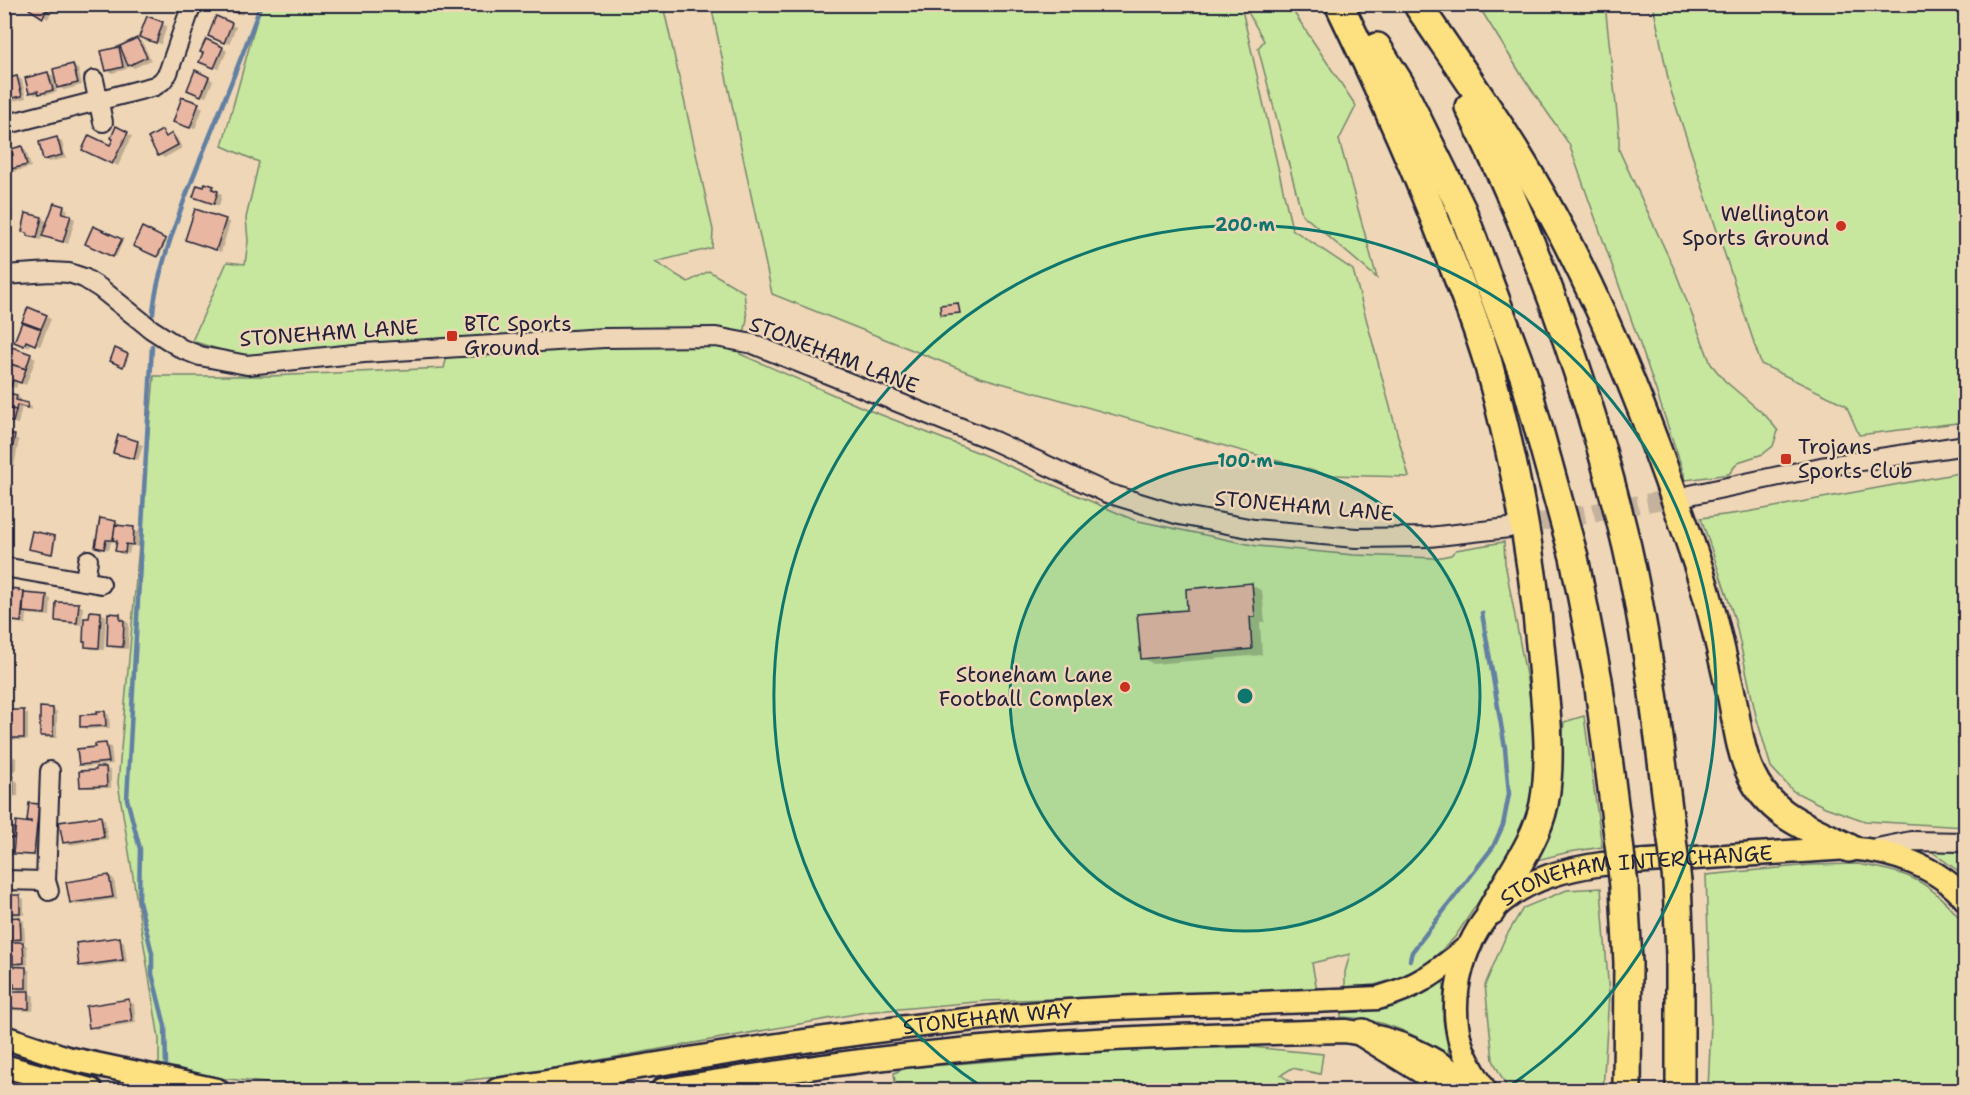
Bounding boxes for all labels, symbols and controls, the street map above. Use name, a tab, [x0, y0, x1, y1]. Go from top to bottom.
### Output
place label: Wellington Sports Ground	[1682, 200, 1829, 252]
text: 200 m	[1215, 213, 1276, 237]
marker: Wellington Sports Ground	[1834, 219, 1848, 233]
place label: BTC Sports Ground	[464, 310, 572, 362]
street label: STONEHAM LANE	[745, 310, 923, 400]
street label: STONEHAM LANE	[239, 313, 419, 353]
marker: BTC Sports Ground	[445, 329, 459, 343]
place label: Trojans Sports Club	[1798, 433, 1913, 485]
text: 100 m	[1217, 449, 1273, 473]
marker: Trojans Sports Club	[1779, 452, 1793, 466]
street label: STONEHAM LANE	[1213, 484, 1395, 528]
place label: Stoneham Lane Football Complex	[939, 661, 1113, 713]
marker: Stoneham Lane Football Complex	[1118, 680, 1132, 694]
centre of rings	[1235, 686, 1255, 706]
street label: STONEHAM INTERCHANGE	[1494, 839, 1773, 913]
street label: STONEHAM WAY	[901, 997, 1074, 1041]

